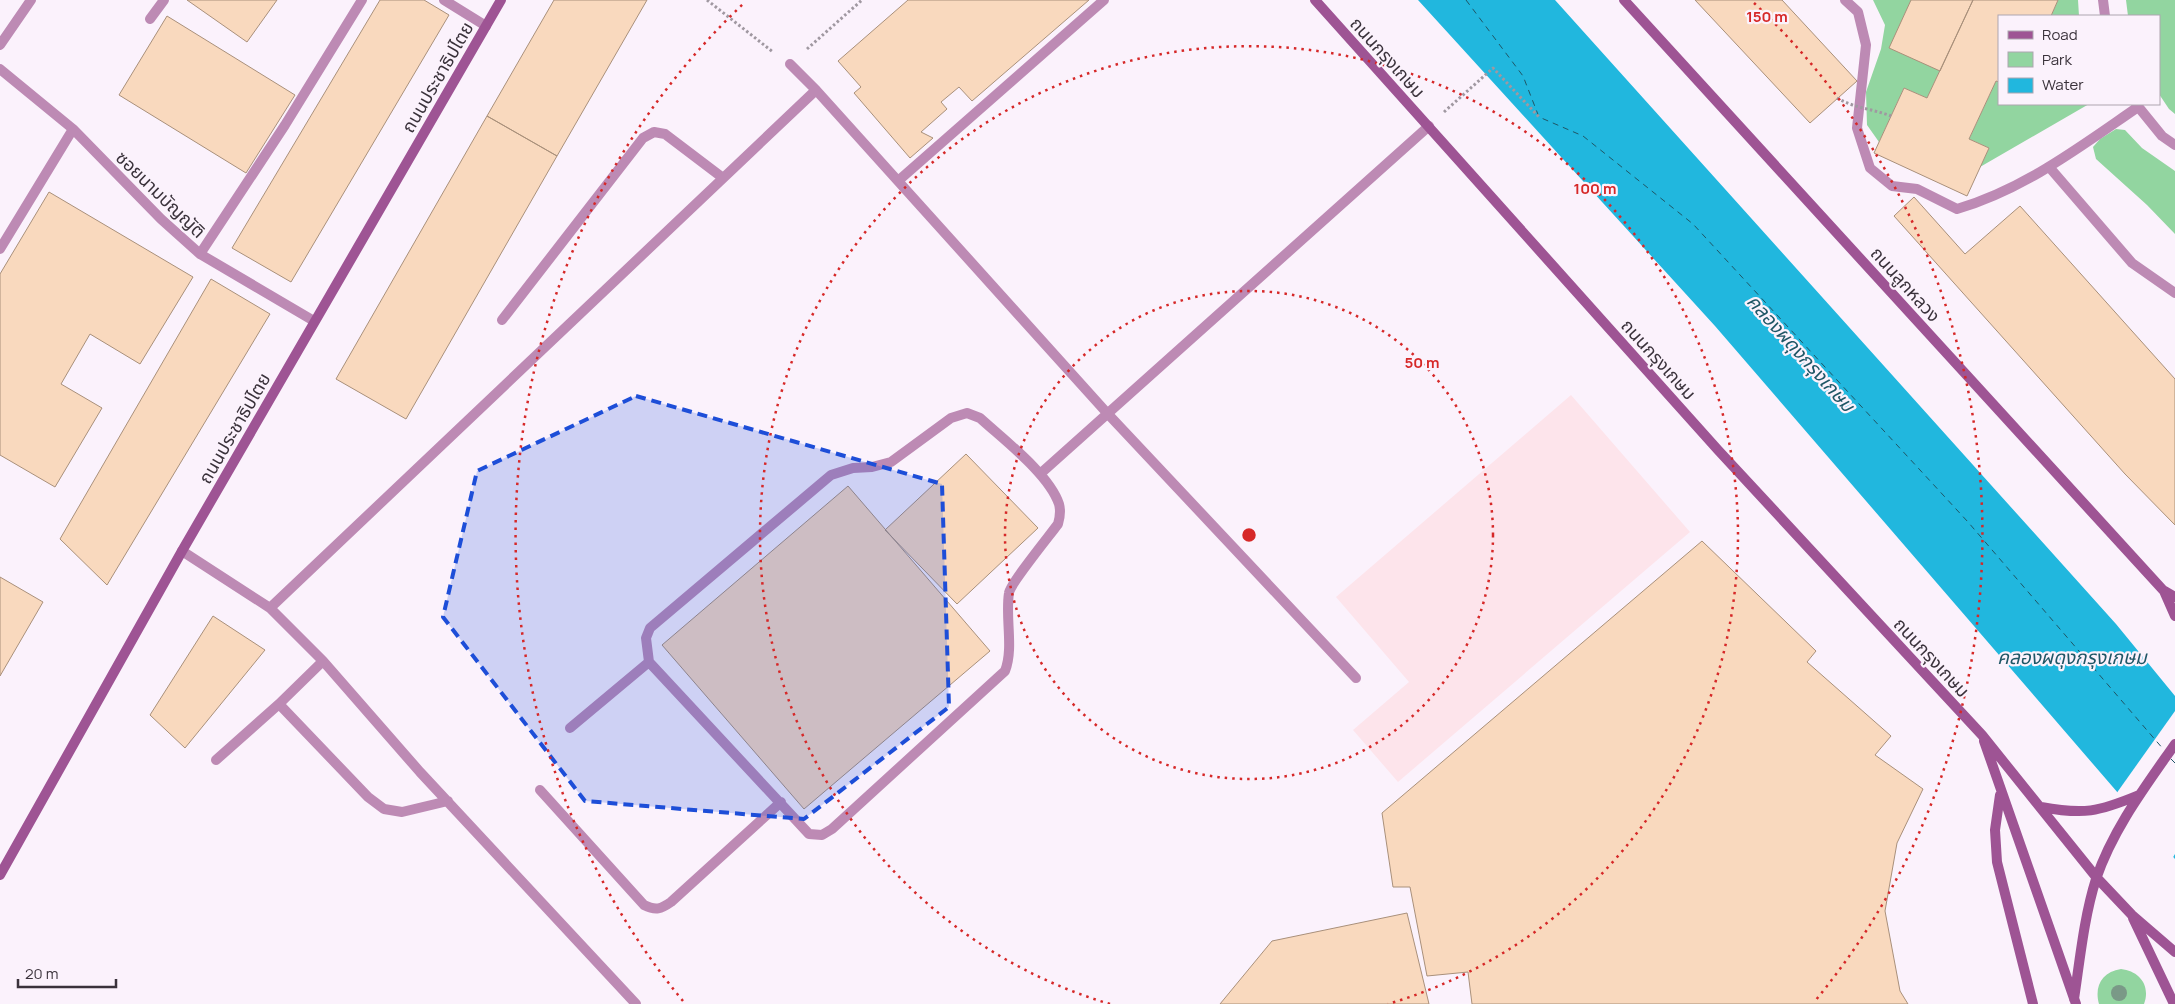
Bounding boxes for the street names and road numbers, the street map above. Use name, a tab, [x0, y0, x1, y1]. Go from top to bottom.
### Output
street label: ถนนกรุงเกษม	[1345, 11, 1431, 103]
street label: ถนนประชาธิปไตย	[396, 17, 478, 137]
street label: ซอยนามบัญญัติ	[111, 145, 211, 243]
street label: ถนนลูกหลวง	[1865, 241, 1946, 327]
street label: ถนนกรุงเกษม	[1616, 313, 1702, 405]
street label: ถนนประชาธิปไตย	[193, 368, 275, 488]
street label: ถนนกรุงเกษม	[1889, 612, 1975, 702]

